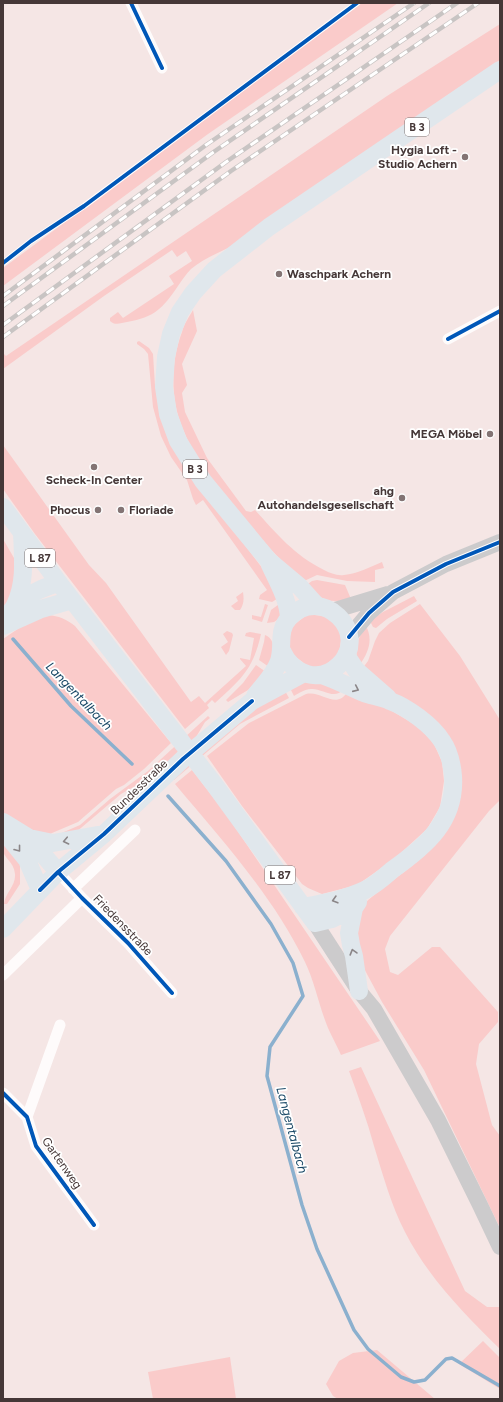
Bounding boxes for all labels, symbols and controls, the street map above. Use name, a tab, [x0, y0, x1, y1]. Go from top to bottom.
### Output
road number: B 3	[405, 118, 429, 136]
place label: Hygia Loft - Studio Achern	[378, 143, 457, 171]
marker: Hygia Loft - Studio Achern	[460, 152, 470, 162]
place label: Waschpark Achern	[287, 267, 391, 281]
marker: Waschpark Achern	[274, 269, 284, 279]
place label: MEGA Möbel	[411, 427, 482, 441]
marker: MEGA Möbel	[485, 429, 495, 439]
road number: B 3	[183, 460, 207, 478]
marker: Scheck-In Center	[89, 462, 99, 472]
place label: Scheck-In Center	[46, 473, 143, 487]
place label: ahg Autohandelsgesellschaft	[258, 484, 394, 512]
marker: ahg Autohandelsgesellschaft	[397, 493, 407, 503]
place label: Phocus	[50, 503, 90, 517]
place label: Floriade	[129, 503, 174, 517]
marker: Phocus	[93, 505, 103, 515]
marker: Floriade	[116, 505, 126, 515]
road number: L 87	[25, 549, 55, 567]
water label: Langentalbach	[43, 659, 115, 733]
one-way arrow	[352, 684, 359, 692]
street label: Bundesstraße	[108, 756, 171, 818]
one-way arrow	[63, 837, 70, 845]
one-way arrow	[13, 844, 20, 851]
road number: L 87	[265, 866, 295, 884]
street label: Friedensstraße	[90, 892, 156, 959]
one-way arrow	[332, 895, 339, 904]
one-way arrow	[349, 949, 358, 956]
water label: Langentalbach	[273, 1085, 311, 1175]
street label: Gartenweg	[39, 1134, 85, 1192]

